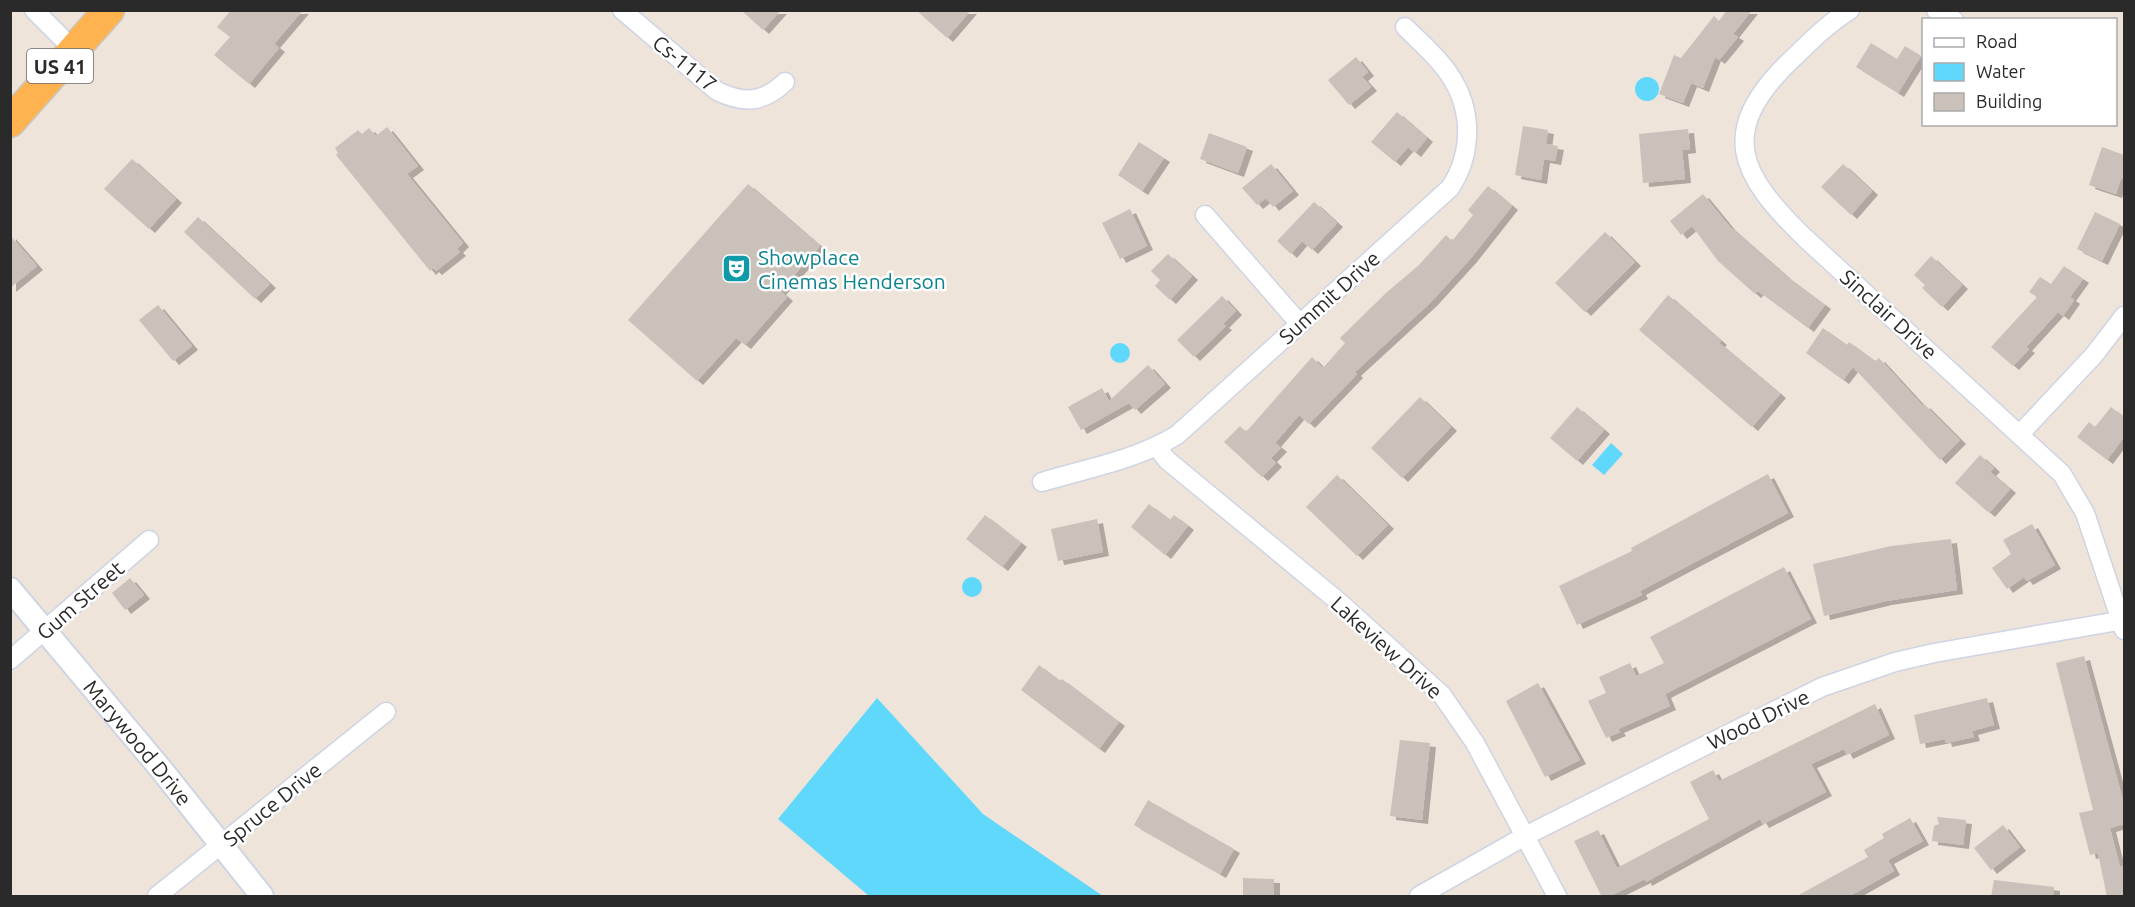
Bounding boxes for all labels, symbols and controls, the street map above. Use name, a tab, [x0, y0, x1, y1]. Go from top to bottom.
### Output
legend	[1922, 18, 2117, 126]
street label: Cs-1117	[648, 30, 722, 96]
text: Road	[1976, 31, 2018, 51]
road number: US 41	[27, 49, 93, 83]
text: Water	[1976, 61, 2026, 81]
text: Building	[1976, 91, 2042, 111]
place label: Showplace Cinemas Henderson	[758, 245, 946, 293]
street label: Summit Drive	[1274, 246, 1384, 348]
theatre icon: Showplace Cinemas Henderson	[721, 253, 753, 285]
street label: Sinclair Drive	[1836, 264, 1942, 364]
street label: Gum Street	[32, 556, 128, 644]
street label: Lakeview Drive	[1327, 591, 1447, 703]
street label: Marywood Drive	[79, 675, 197, 810]
street label: Wood Drive	[1703, 684, 1813, 754]
street label: Spruce Drive	[218, 757, 326, 851]

